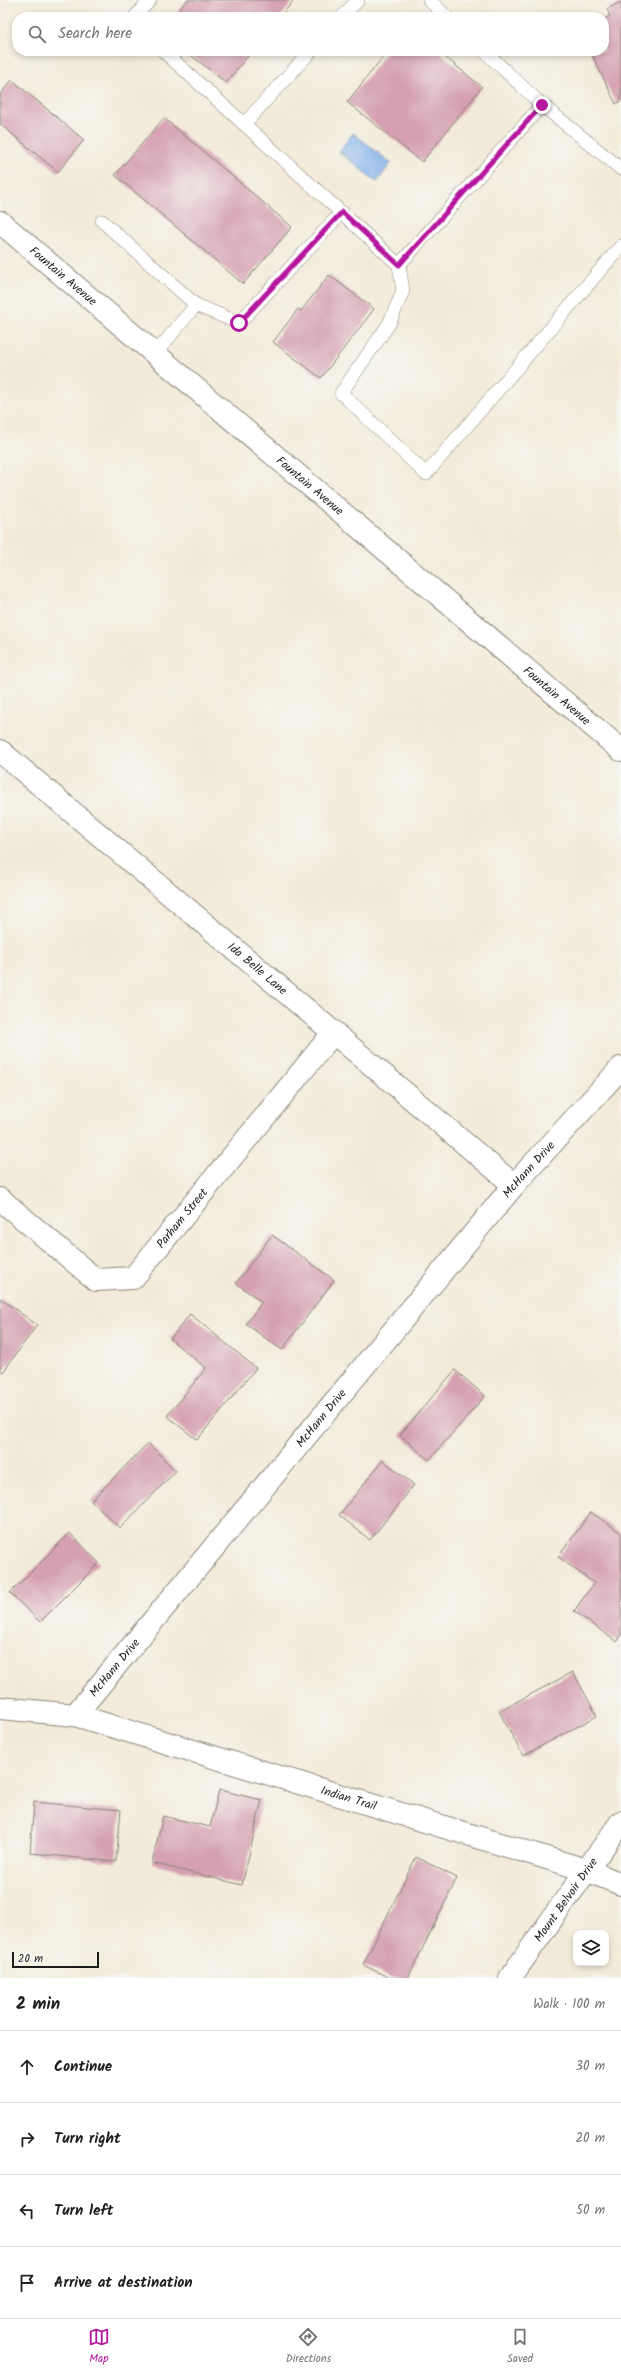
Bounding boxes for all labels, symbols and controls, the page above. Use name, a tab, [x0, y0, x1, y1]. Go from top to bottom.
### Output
search box	[12, 12, 609, 56]
text: Search here	[58, 22, 132, 46]
icon: search	[26, 23, 48, 45]
route end	[533, 96, 551, 114]
street label: Fountain Avenue	[25, 241, 102, 310]
route start	[230, 314, 248, 332]
street label: Fountain Avenue	[272, 451, 349, 520]
street label: Fountain Avenue	[519, 661, 595, 730]
street label: Ida Belle Lane	[223, 937, 292, 1000]
street label: McHann Drive	[498, 1136, 560, 1202]
street label: Parham Street	[151, 1184, 213, 1252]
street label: McHann Drive	[291, 1384, 351, 1451]
street label: McHann Drive	[84, 1634, 145, 1701]
street label: Indian Trail	[318, 1781, 379, 1815]
street label: Mount Belvoir Drive	[529, 1853, 603, 1946]
map controls	[573, 1930, 609, 1966]
button: layers	[573, 1930, 609, 1966]
scale bar	[12, 1950, 99, 1969]
text: 20 m	[18, 1950, 43, 1968]
text: 2 min	[16, 1991, 60, 2018]
text: Walk · 100 m	[533, 1994, 605, 2015]
text: Continue	[54, 2055, 112, 2079]
icon: ahead	[16, 2056, 38, 2078]
text: 30 m	[576, 2056, 605, 2077]
text: Turn right	[54, 2127, 121, 2151]
icon: right	[16, 2128, 38, 2150]
text: 20 m	[575, 2128, 605, 2149]
text: Turn left	[54, 2199, 114, 2223]
icon: left	[16, 2200, 38, 2222]
text: 50 m	[576, 2200, 605, 2221]
text: Arrive at destination	[54, 2271, 193, 2295]
icon: arrive	[16, 2272, 38, 2294]
tab: Map	[88, 2326, 110, 2368]
tab: Directions	[286, 2326, 331, 2368]
tab: Saved	[507, 2326, 533, 2368]

